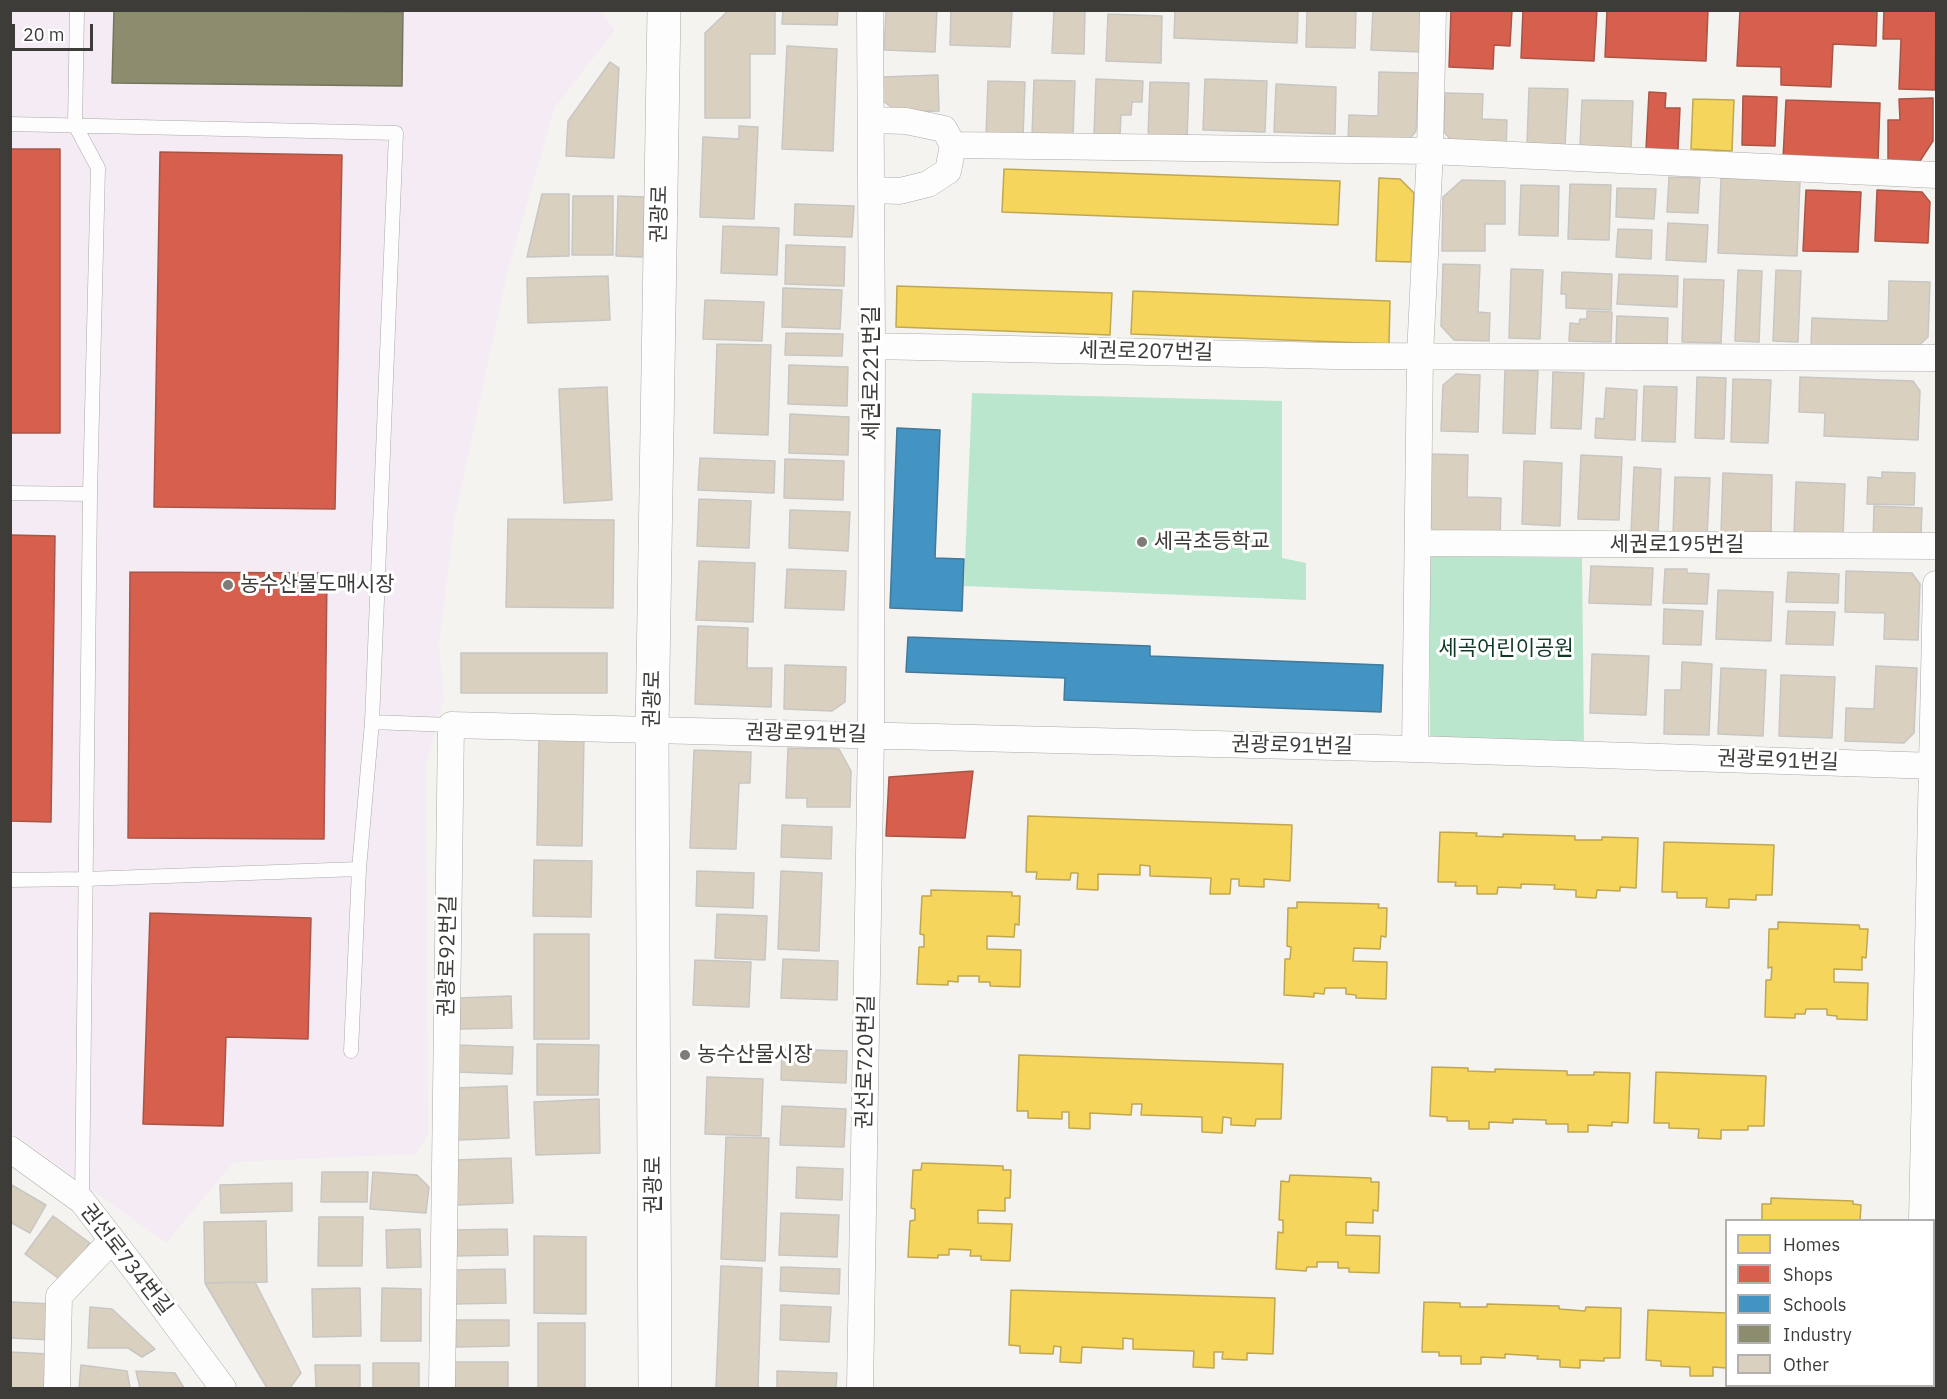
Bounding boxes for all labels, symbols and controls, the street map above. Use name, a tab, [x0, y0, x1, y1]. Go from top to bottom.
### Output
scale bar	[15, 12, 96, 50]
text: 20 m	[23, 23, 65, 46]
street label: 권광로	[647, 185, 673, 243]
street label: 세권로221번길	[859, 306, 885, 440]
street label: 세권로207번길	[1079, 338, 1213, 366]
place label: 세곡초등학교	[1154, 529, 1270, 555]
street label: 세권로195번길	[1610, 532, 1744, 558]
marker: 세곡초등학교	[1135, 535, 1149, 549]
place label: 농수산물도매시장	[240, 572, 395, 598]
marker: 농수산물도매시장	[221, 578, 235, 592]
park label: 세곡어린이공원	[1438, 636, 1574, 662]
street label: 권광로	[640, 670, 666, 728]
street label: 권광로91번길	[745, 720, 867, 748]
street label: 권광로91번길	[1231, 732, 1353, 760]
street label: 권광로91번길	[1717, 746, 1839, 776]
street label: 권광로92번길	[434, 895, 462, 1017]
street label: 권선로720번길	[852, 995, 880, 1129]
place label: 농수산물시장	[697, 1042, 813, 1068]
marker: 농수산물시장	[678, 1048, 692, 1062]
street label: 권광로	[641, 1156, 667, 1214]
street label: 권선로734번길	[75, 1199, 177, 1321]
legend	[1725, 1219, 1935, 1387]
text: Homes	[1783, 1233, 1840, 1256]
text: Shops	[1783, 1263, 1833, 1286]
text: Schools	[1783, 1293, 1847, 1316]
text: Industry	[1783, 1323, 1852, 1346]
text: Other	[1783, 1353, 1829, 1376]

